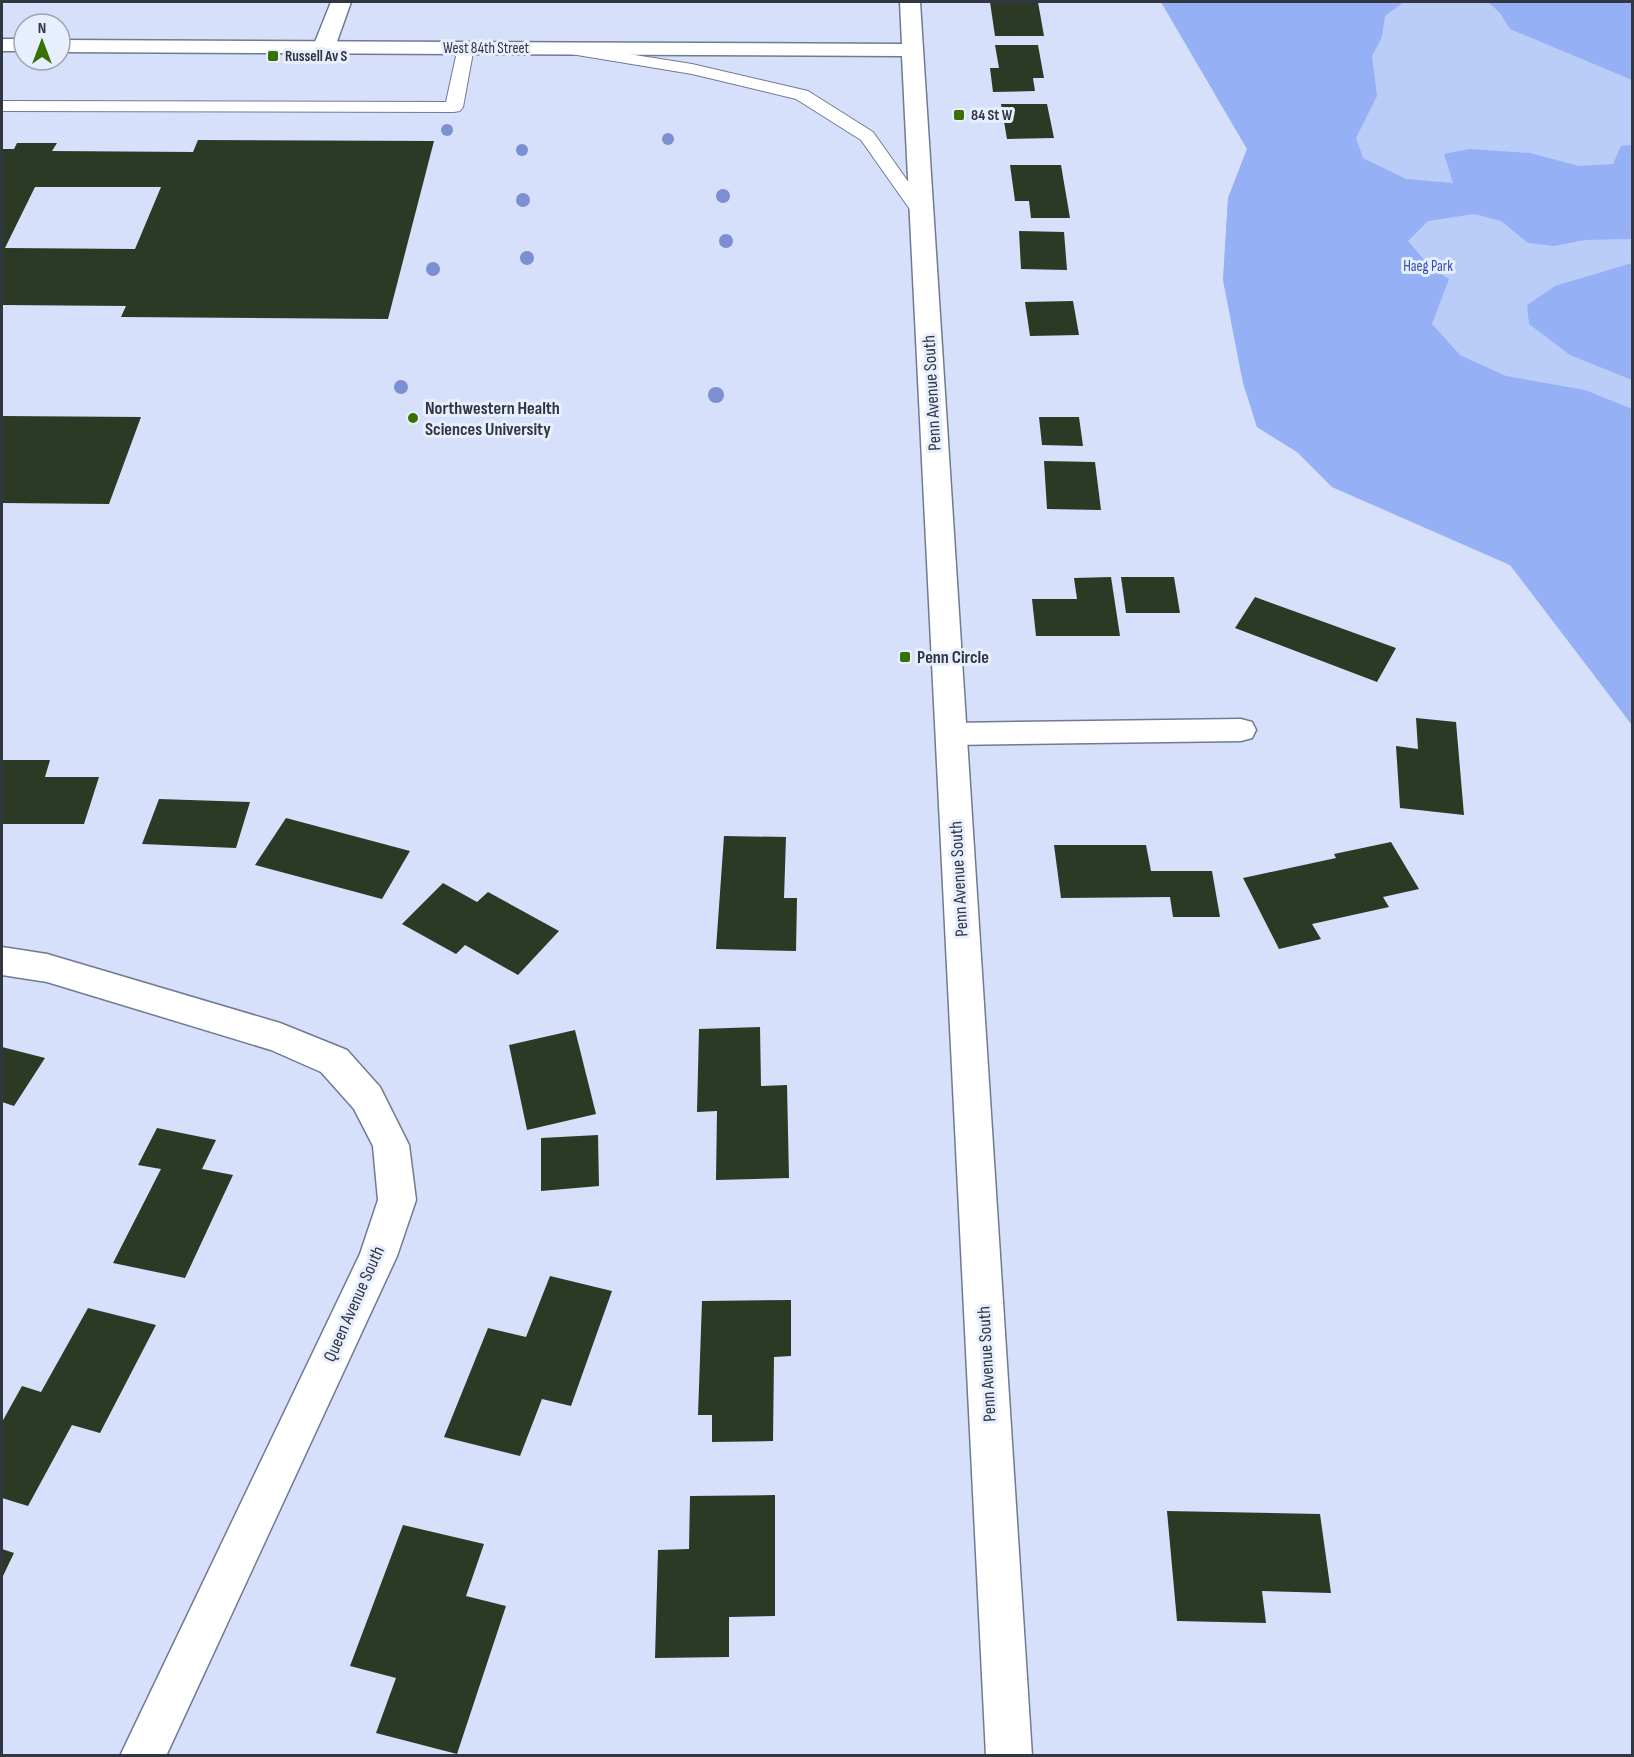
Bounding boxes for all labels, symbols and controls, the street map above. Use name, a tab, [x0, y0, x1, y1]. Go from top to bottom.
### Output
north arrow	[12, 12, 72, 72]
text: N	[38, 19, 46, 38]
street label: West 84th Street	[443, 39, 529, 58]
place label: Russell Av S	[285, 47, 348, 66]
marker: Russell Av S	[266, 49, 280, 63]
place label: 84 St W	[971, 106, 1013, 125]
marker: 84 St W	[952, 108, 966, 122]
park label: Haeg Park	[1403, 257, 1453, 276]
street label: Penn Avenue South	[918, 335, 946, 451]
place label: Northwestern Health Sciences University	[425, 398, 560, 440]
marker: Northwestern Health Sciences University	[406, 411, 420, 425]
place label: Penn Circle	[917, 647, 989, 668]
marker: Penn Circle	[898, 650, 912, 664]
street label: Penn Avenue South	[945, 821, 973, 937]
street label: Queen Avenue South	[319, 1243, 389, 1365]
street label: Penn Avenue South	[973, 1306, 1001, 1422]

